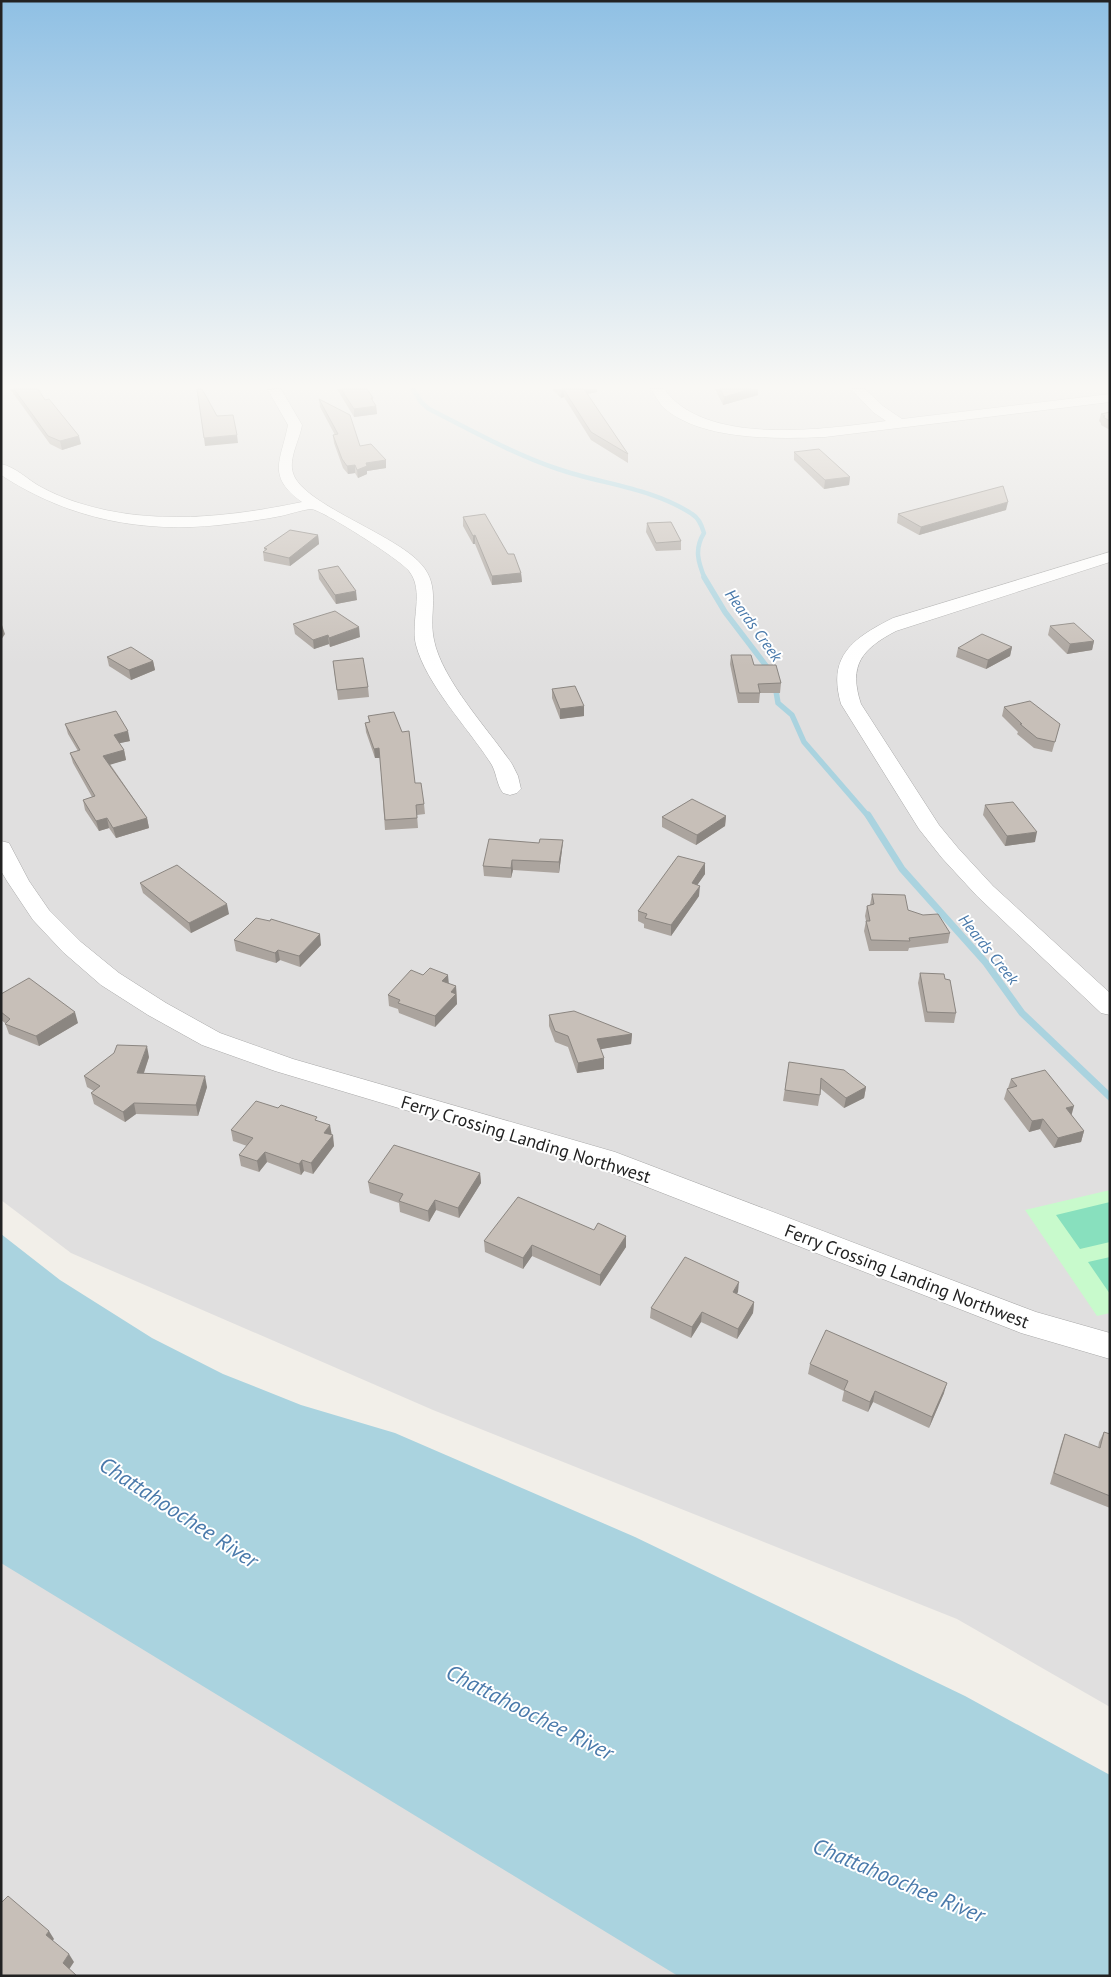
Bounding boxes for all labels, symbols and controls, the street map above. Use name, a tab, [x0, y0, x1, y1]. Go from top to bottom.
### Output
water label: Heards Creek	[721, 585, 788, 666]
water label: Heards Creek	[955, 910, 1024, 989]
street label: Ferry Crossing Landing Northwest	[398, 1090, 654, 1188]
street label: Ferry Crossing Landing Northwest	[781, 1219, 1033, 1333]
water label: Chattahoochee River	[94, 1450, 265, 1575]
water label: Chattahoochee River	[442, 1658, 620, 1767]
water label: Chattahoochee River	[809, 1831, 991, 1930]

